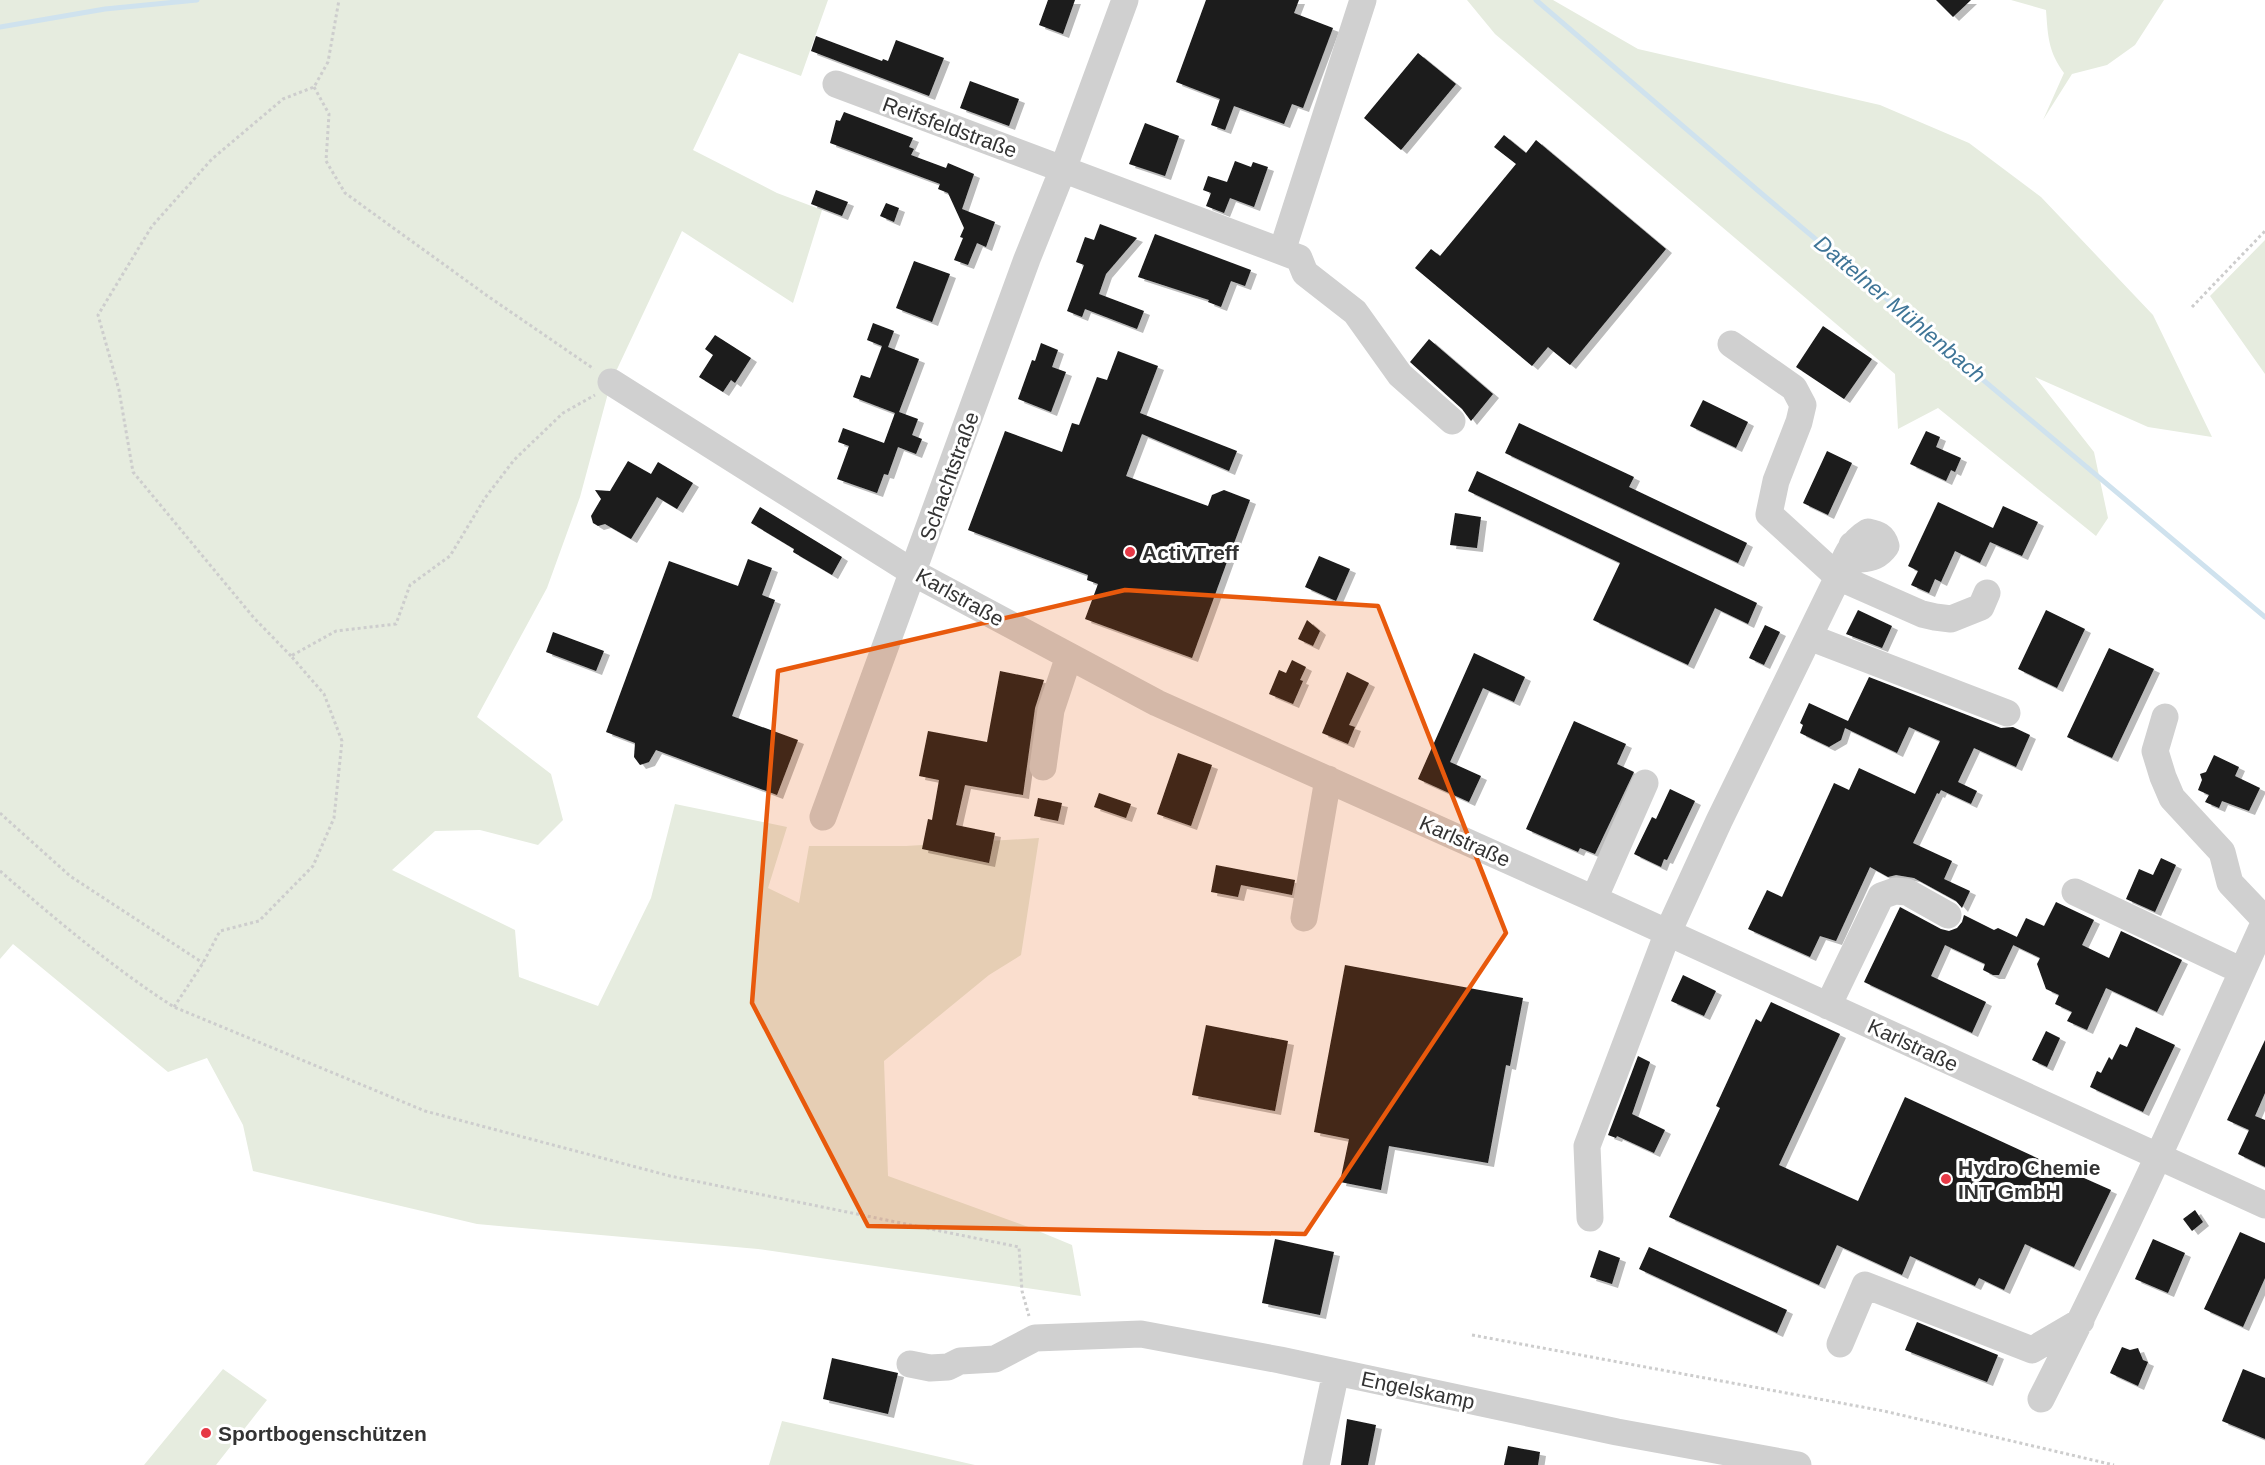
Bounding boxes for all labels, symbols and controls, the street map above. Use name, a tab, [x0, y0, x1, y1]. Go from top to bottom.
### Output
street label: Reifsfeldstraße	[880, 92, 1020, 162]
water label: Dattelner Mühlenbach	[1810, 230, 1990, 388]
street label: Schachtstraße	[915, 408, 983, 544]
place label: ActivTreff	[1142, 541, 1240, 564]
marker: ActivTreff	[1123, 545, 1137, 559]
street label: Karlstraße	[912, 563, 1008, 631]
street label: Karlstraße	[1416, 811, 1514, 871]
street label: Karlstraße	[1864, 1014, 1962, 1076]
place label: Hydro Chemie INT GmbH	[1958, 1156, 2100, 1203]
marker: Hydro Chemie INT GmbH	[1939, 1172, 1953, 1186]
street label: Engelskamp	[1359, 1367, 1477, 1413]
place label: Sportbogenschützen	[218, 1422, 427, 1445]
marker: Sportbogenschützen	[199, 1426, 213, 1440]

